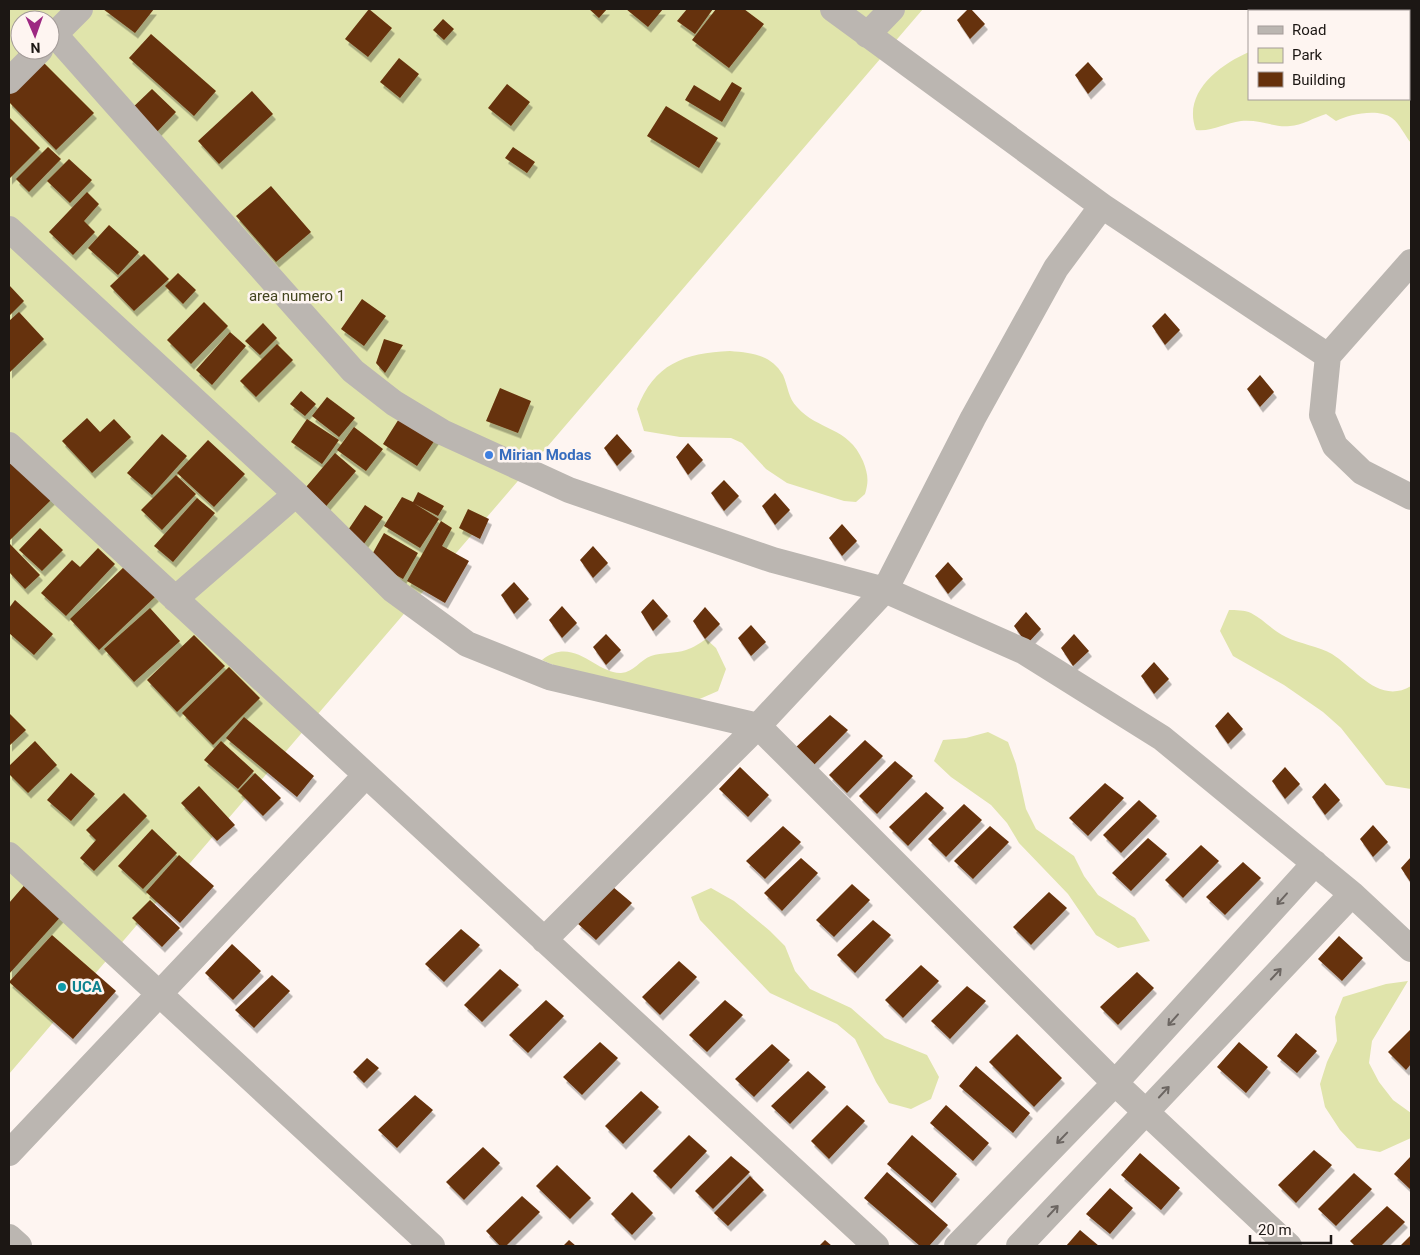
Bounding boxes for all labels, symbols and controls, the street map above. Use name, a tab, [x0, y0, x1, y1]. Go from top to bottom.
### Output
north arrow	[10, 10, 60, 60]
legend	[1248, 10, 1410, 100]
text: Road	[1292, 21, 1326, 39]
text: N	[30, 40, 41, 56]
text: Park	[1292, 46, 1323, 64]
text: Building	[1292, 71, 1346, 89]
park label: area numero 1	[249, 287, 345, 305]
place label: Mirian Modas	[499, 446, 592, 464]
marker: Mirian Modas	[483, 449, 495, 461]
one-way arrow	[1276, 893, 1288, 906]
one-way arrow	[1270, 968, 1282, 981]
place label: UCA	[72, 978, 103, 996]
marker: UCA	[56, 981, 68, 993]
one-way arrow	[1167, 1013, 1179, 1026]
one-way arrow	[1158, 1086, 1170, 1099]
one-way arrow	[1056, 1132, 1068, 1145]
one-way arrow	[1047, 1204, 1059, 1217]
scale bar	[1250, 1212, 1331, 1244]
text: 20 m	[1258, 1221, 1292, 1239]

